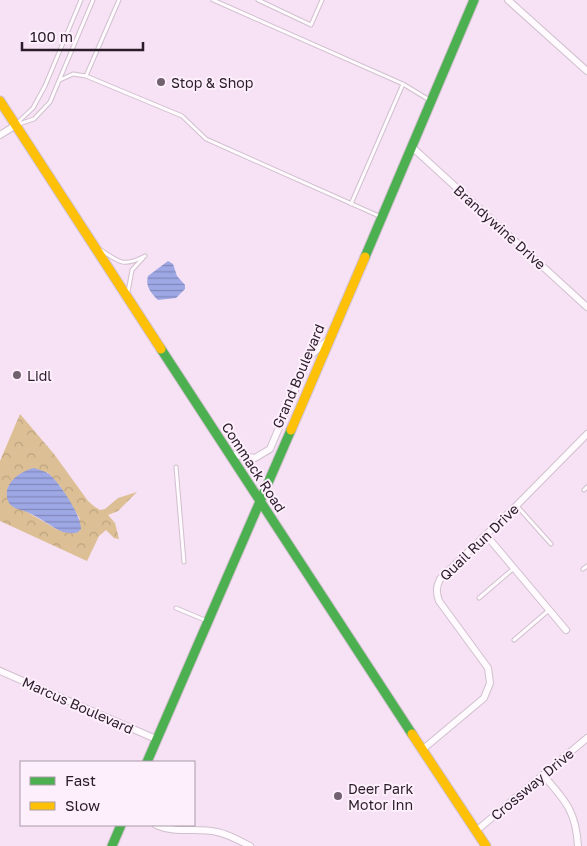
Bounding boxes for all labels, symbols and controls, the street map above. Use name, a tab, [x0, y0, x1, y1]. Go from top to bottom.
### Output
scale bar	[22, 20, 144, 52]
text: 100 m	[30, 27, 73, 45]
place label: Stop & Shop	[171, 74, 253, 91]
marker: Stop & Shop	[155, 76, 167, 88]
street label: Brandywine Drive	[450, 181, 550, 273]
street label: Grand Boulevard	[268, 321, 328, 431]
place label: Lidl	[27, 367, 52, 384]
marker: Lidl	[11, 369, 23, 381]
street label: Commack Road	[219, 419, 289, 515]
street label: Quail Run Drive	[436, 500, 522, 584]
street label: Marcus Boulevard	[20, 673, 136, 737]
street label: Crossway Drive	[487, 744, 577, 824]
legend	[20, 761, 195, 826]
text: Fast	[65, 771, 96, 789]
place label: Deer Park Motor Inn	[348, 780, 413, 813]
marker: Deer Park Motor Inn	[332, 790, 344, 802]
text: Slow	[65, 796, 100, 814]

